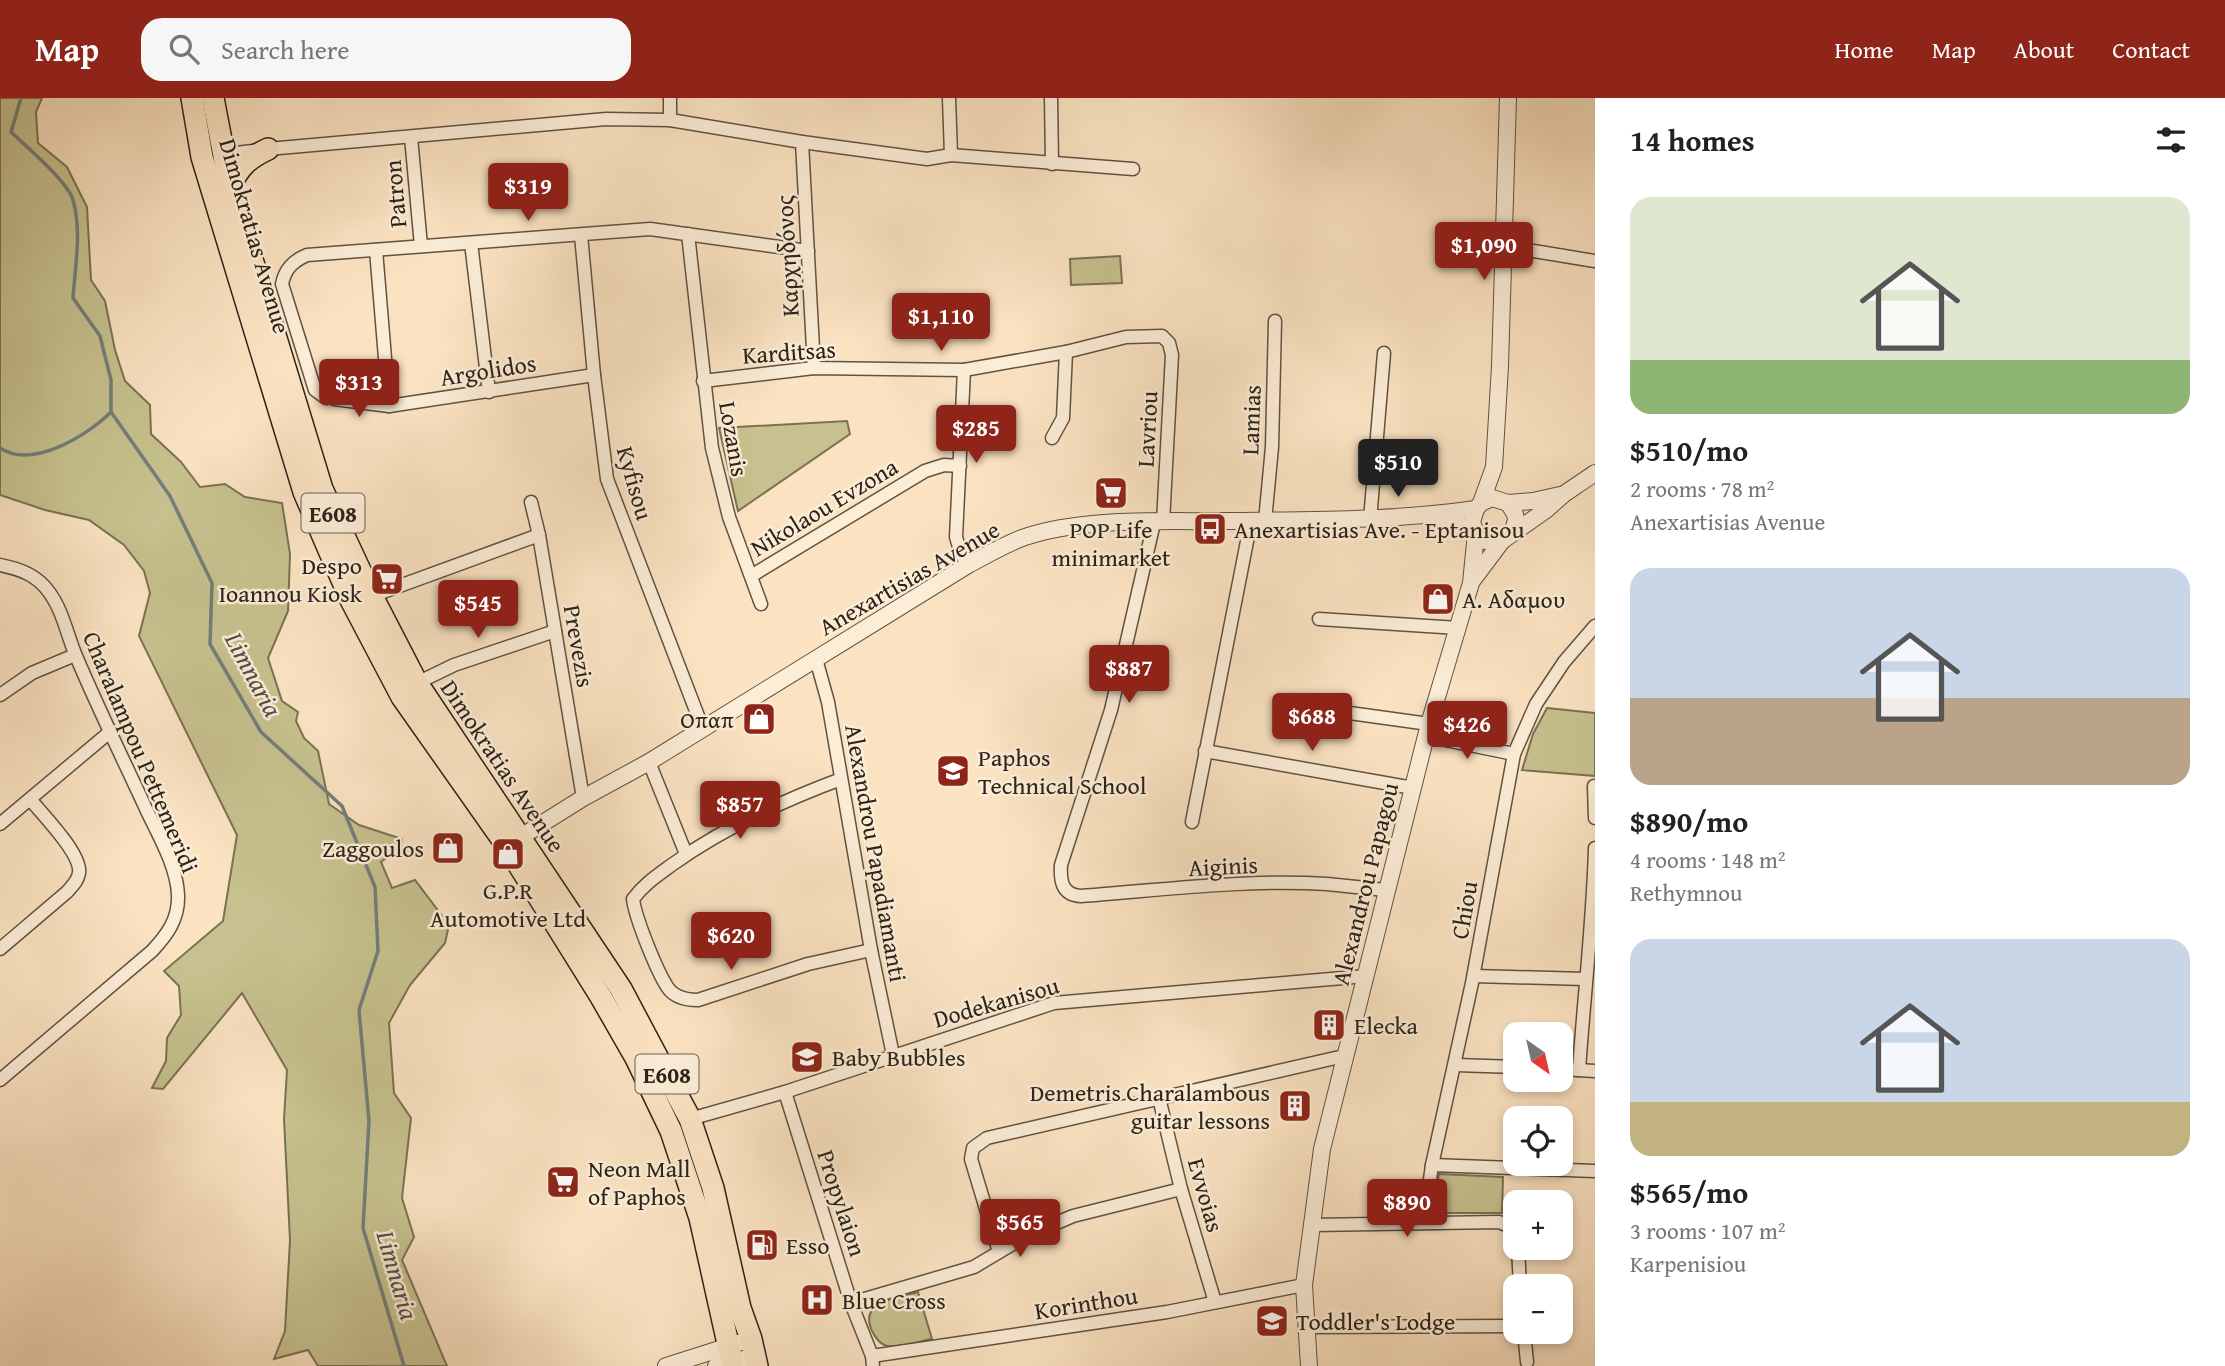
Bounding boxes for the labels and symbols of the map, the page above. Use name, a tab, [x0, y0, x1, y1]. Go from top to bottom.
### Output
street label: Dimokratias Avenue	[210, 134, 300, 338]
street label: Patron	[375, 158, 415, 229]
pin: $319	[487, 164, 569, 223]
street label: Καρχηδόνος	[766, 194, 808, 318]
pin: $1,090	[1427, 222, 1541, 282]
pin: $1,110	[884, 294, 998, 353]
street label: Karditsas	[741, 331, 837, 373]
street label: Argolidos	[438, 345, 538, 395]
pin: $313	[318, 360, 400, 419]
street label: Lamias	[1232, 384, 1270, 456]
street label: Lavriou	[1128, 390, 1166, 468]
street label: Lozanis	[710, 399, 758, 479]
pin: $285	[935, 406, 1017, 465]
pin: $510	[1357, 440, 1439, 499]
street label: Kyfisou	[608, 442, 662, 524]
street label: Nikolaou Evzona	[744, 449, 905, 565]
supermarket icon: POP Life minimarket	[1092, 474, 1130, 512]
road number: E608	[302, 494, 364, 532]
bus stop icon: Anexartisias Ave. - Eptanisou	[1191, 510, 1229, 548]
street label: Anexartisias Avenue	[812, 512, 1006, 644]
place label: POP Life minimarket	[1052, 512, 1171, 575]
place label: Anexartisias Ave. - Eptanisou	[1234, 512, 1525, 547]
place label: Despo Ioannou Kiosk	[219, 548, 363, 611]
supermarket icon: Despo Ioannou Kiosk	[368, 560, 406, 598]
pin: $545	[437, 580, 519, 640]
shop icon: Α. Αδαμου	[1419, 580, 1457, 618]
place label: Α. Αδαμου	[1462, 582, 1565, 617]
street label: Prevezis	[555, 602, 603, 690]
water label: Limnaria	[215, 624, 293, 723]
street label: Charalampou Pettemeridi	[74, 626, 208, 878]
pin: $887	[1088, 646, 1170, 705]
street label: Dimokratias Avenue	[432, 673, 574, 859]
pin: $688	[1271, 694, 1353, 753]
shop icon: Οπαπ	[740, 700, 778, 738]
place label: Οπαπ	[680, 702, 734, 737]
pin: $426	[1426, 702, 1508, 761]
street label: Alexandrou Papadiamanti	[836, 721, 916, 985]
place label: Paphos Technical School	[978, 740, 1147, 803]
school or university icon: Paphos Technical School	[934, 752, 972, 790]
street label: Alexandrou Papagou	[1323, 779, 1407, 989]
pin: $857	[699, 782, 781, 841]
shop icon: Zaggoulos	[429, 829, 467, 867]
place label: Zaggoulos	[322, 831, 424, 866]
shop icon: G.P.R Automotive Ltd	[489, 835, 527, 873]
street label: Aiginis	[1187, 847, 1259, 885]
place label: G.P.R Automotive Ltd	[430, 873, 586, 936]
street label: Chiou	[1442, 878, 1486, 942]
pin: $620	[690, 912, 772, 972]
street label: Dodekanisou	[929, 967, 1063, 1037]
building icon: Elecka	[1310, 1006, 1348, 1044]
place label: Elecka	[1354, 1008, 1419, 1043]
north arrow	[1503, 1022, 1573, 1092]
school or university icon: Baby Bubbles	[788, 1038, 826, 1076]
place label: Baby Bubbles	[832, 1040, 966, 1075]
road number: E608	[636, 1054, 698, 1093]
place label: Demetris Charalambous guitar lessons	[1030, 1075, 1270, 1138]
building icon: Demetris Charalambous guitar lessons	[1276, 1087, 1314, 1125]
street label: Propylaion	[808, 1145, 876, 1261]
place label: Neon Mall of Paphos	[588, 1151, 691, 1214]
street label: Evvoias	[1179, 1154, 1233, 1236]
supermarket icon: Neon Mall of Paphos	[544, 1163, 582, 1201]
pin: $890	[1366, 1180, 1448, 1239]
pin: $565	[979, 1200, 1061, 1259]
water label: Limnaria	[366, 1225, 429, 1324]
fuel station icon: Esso	[743, 1226, 781, 1264]
place label: Esso	[786, 1228, 829, 1263]
street label: Korinthou	[1032, 1278, 1140, 1328]
hospital icon: Blue Cross	[798, 1281, 836, 1319]
place label: Blue Cross	[842, 1283, 946, 1318]
school or university icon: Toddler's Lodge	[1253, 1302, 1291, 1340]
place label: Toddler's Lodge	[1296, 1304, 1455, 1339]

